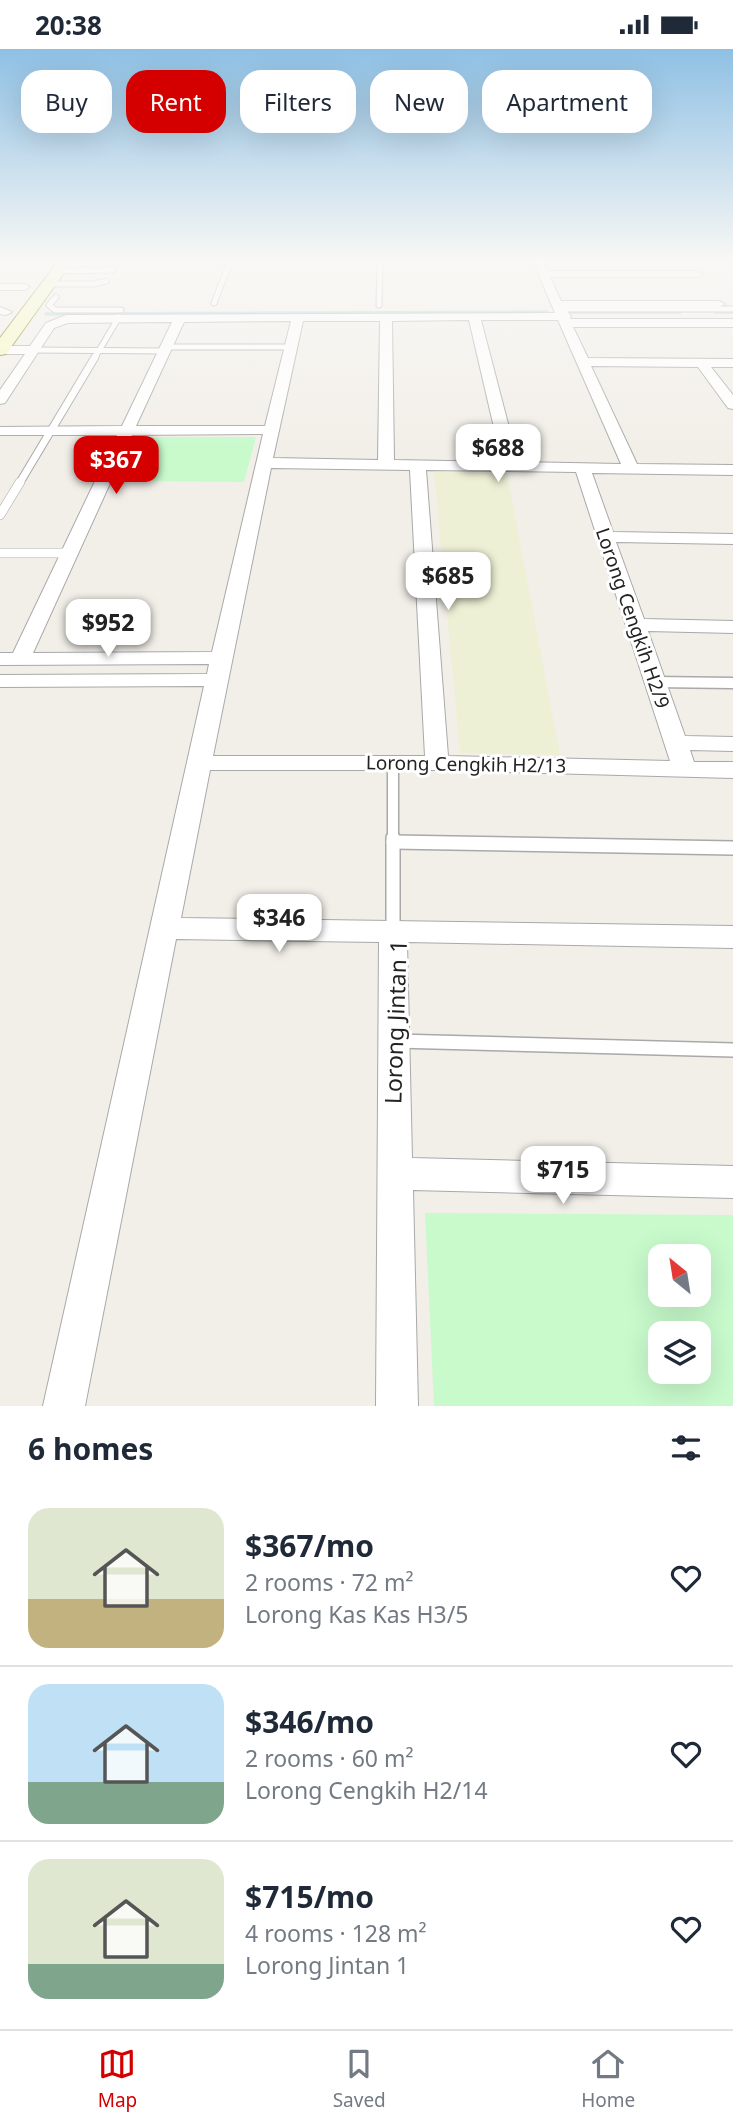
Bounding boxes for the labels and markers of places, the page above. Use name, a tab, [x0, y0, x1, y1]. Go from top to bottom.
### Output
pin: $688	[457, 425, 539, 484]
pin: $367	[75, 437, 157, 496]
pin: $685	[407, 553, 489, 612]
pin: $952	[67, 599, 149, 659]
pin: $346	[238, 895, 320, 954]
pin: $715	[522, 1147, 604, 1206]

